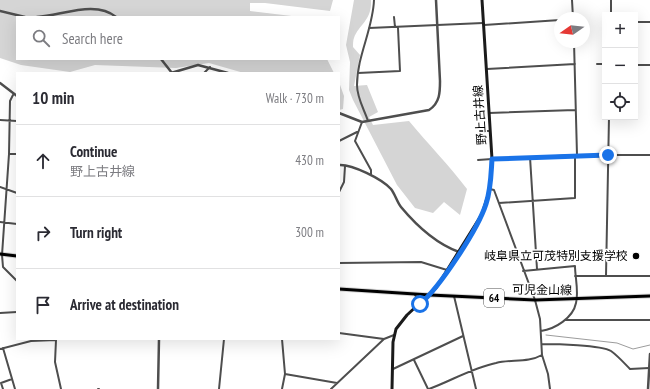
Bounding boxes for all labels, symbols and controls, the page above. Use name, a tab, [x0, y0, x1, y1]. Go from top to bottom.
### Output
north arrow	[554, 12, 590, 48]
map controls	[602, 12, 638, 120]
button: +	[602, 12, 638, 48]
search box	[16, 16, 340, 60]
icon: search	[30, 27, 52, 49]
text: Search here	[62, 29, 123, 48]
button: −	[602, 48, 638, 84]
button: locate	[602, 84, 638, 120]
street label: 野上古井線	[470, 85, 489, 145]
text: 10 min	[32, 87, 74, 109]
text: Walk · 730 m	[266, 90, 324, 107]
text: Continue	[70, 142, 117, 161]
route end	[599, 146, 617, 164]
icon: ahead	[32, 150, 54, 172]
text: 430 m	[295, 152, 324, 169]
text: 野上古井線	[70, 163, 135, 180]
icon: right	[32, 222, 54, 244]
text: Turn right	[70, 223, 122, 242]
text: 300 m	[295, 224, 324, 241]
place label: 岐阜県立可茂特別支援学校	[484, 248, 628, 263]
marker: 岐阜県立可茂特別支援学校	[631, 251, 641, 261]
street label: 可児金山線	[512, 281, 572, 298]
road number: 64	[484, 289, 504, 307]
icon: arrive	[32, 294, 54, 316]
text: Arrive at destination	[70, 295, 179, 314]
route start	[411, 295, 429, 313]

